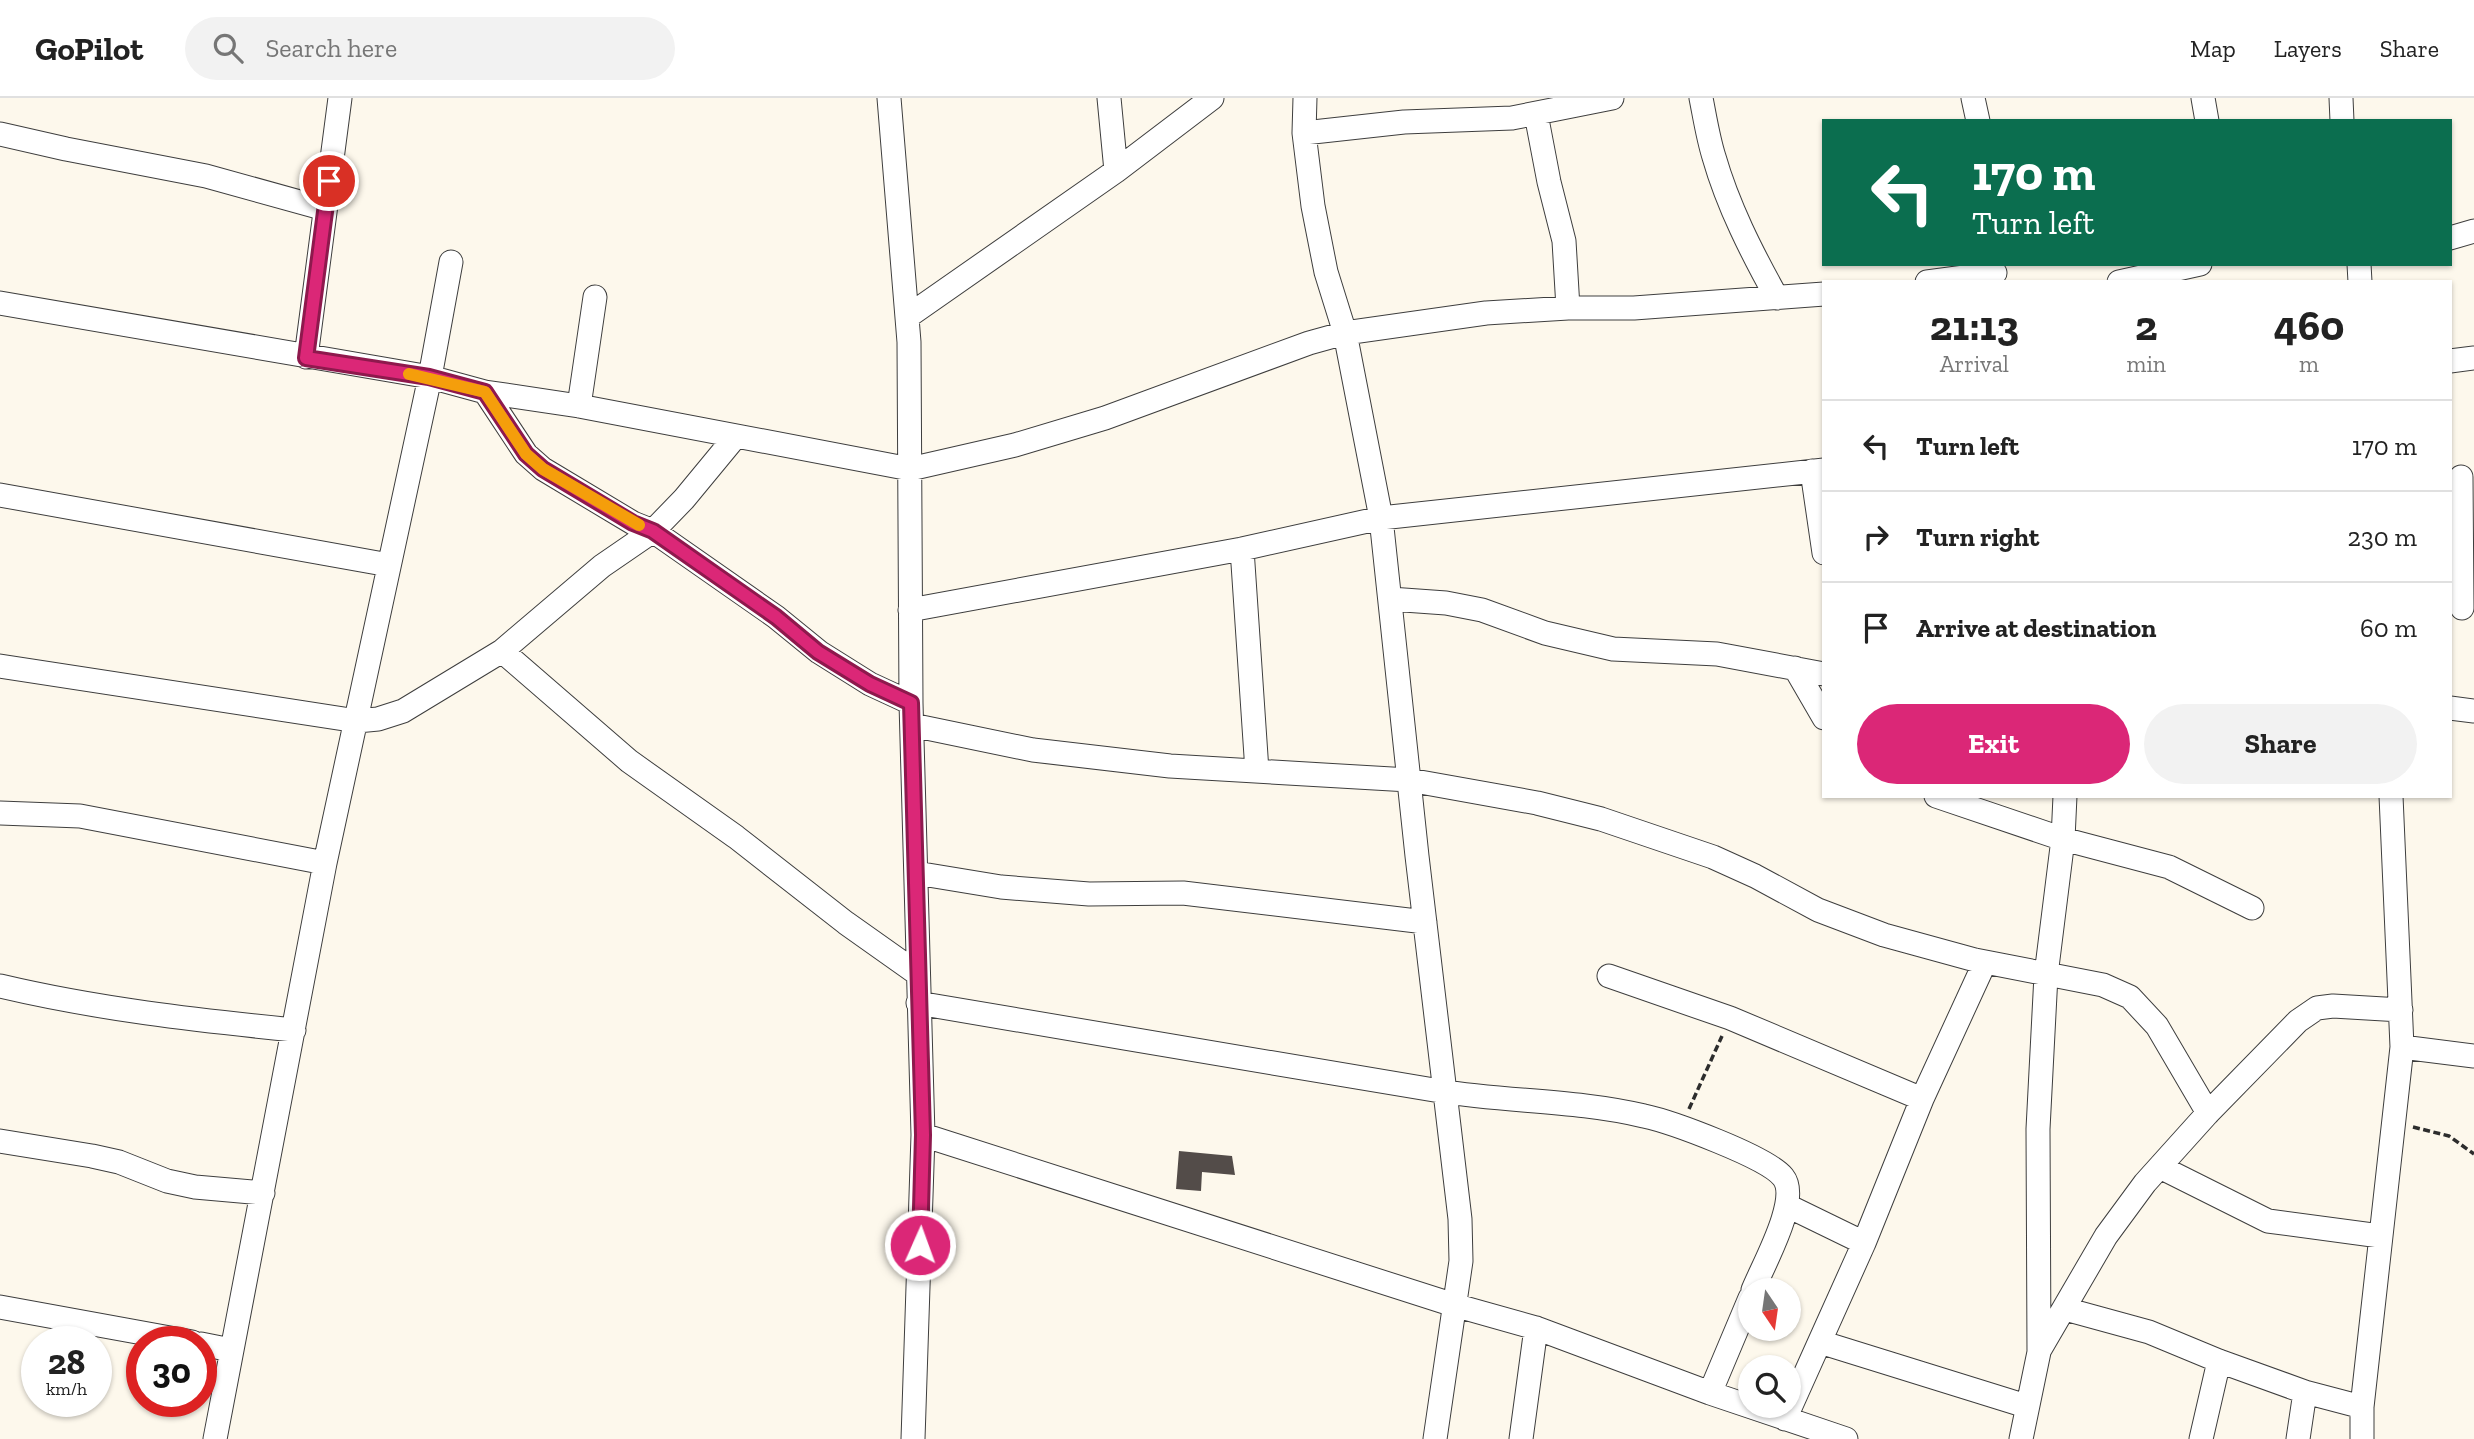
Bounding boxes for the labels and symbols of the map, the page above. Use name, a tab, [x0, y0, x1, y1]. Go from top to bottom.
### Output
pin	[299, 151, 359, 211]
position arrow	[883, 1208, 957, 1282]
north arrow	[1738, 1278, 1801, 1340]
speed limit sign: 30	[126, 1326, 217, 1417]

